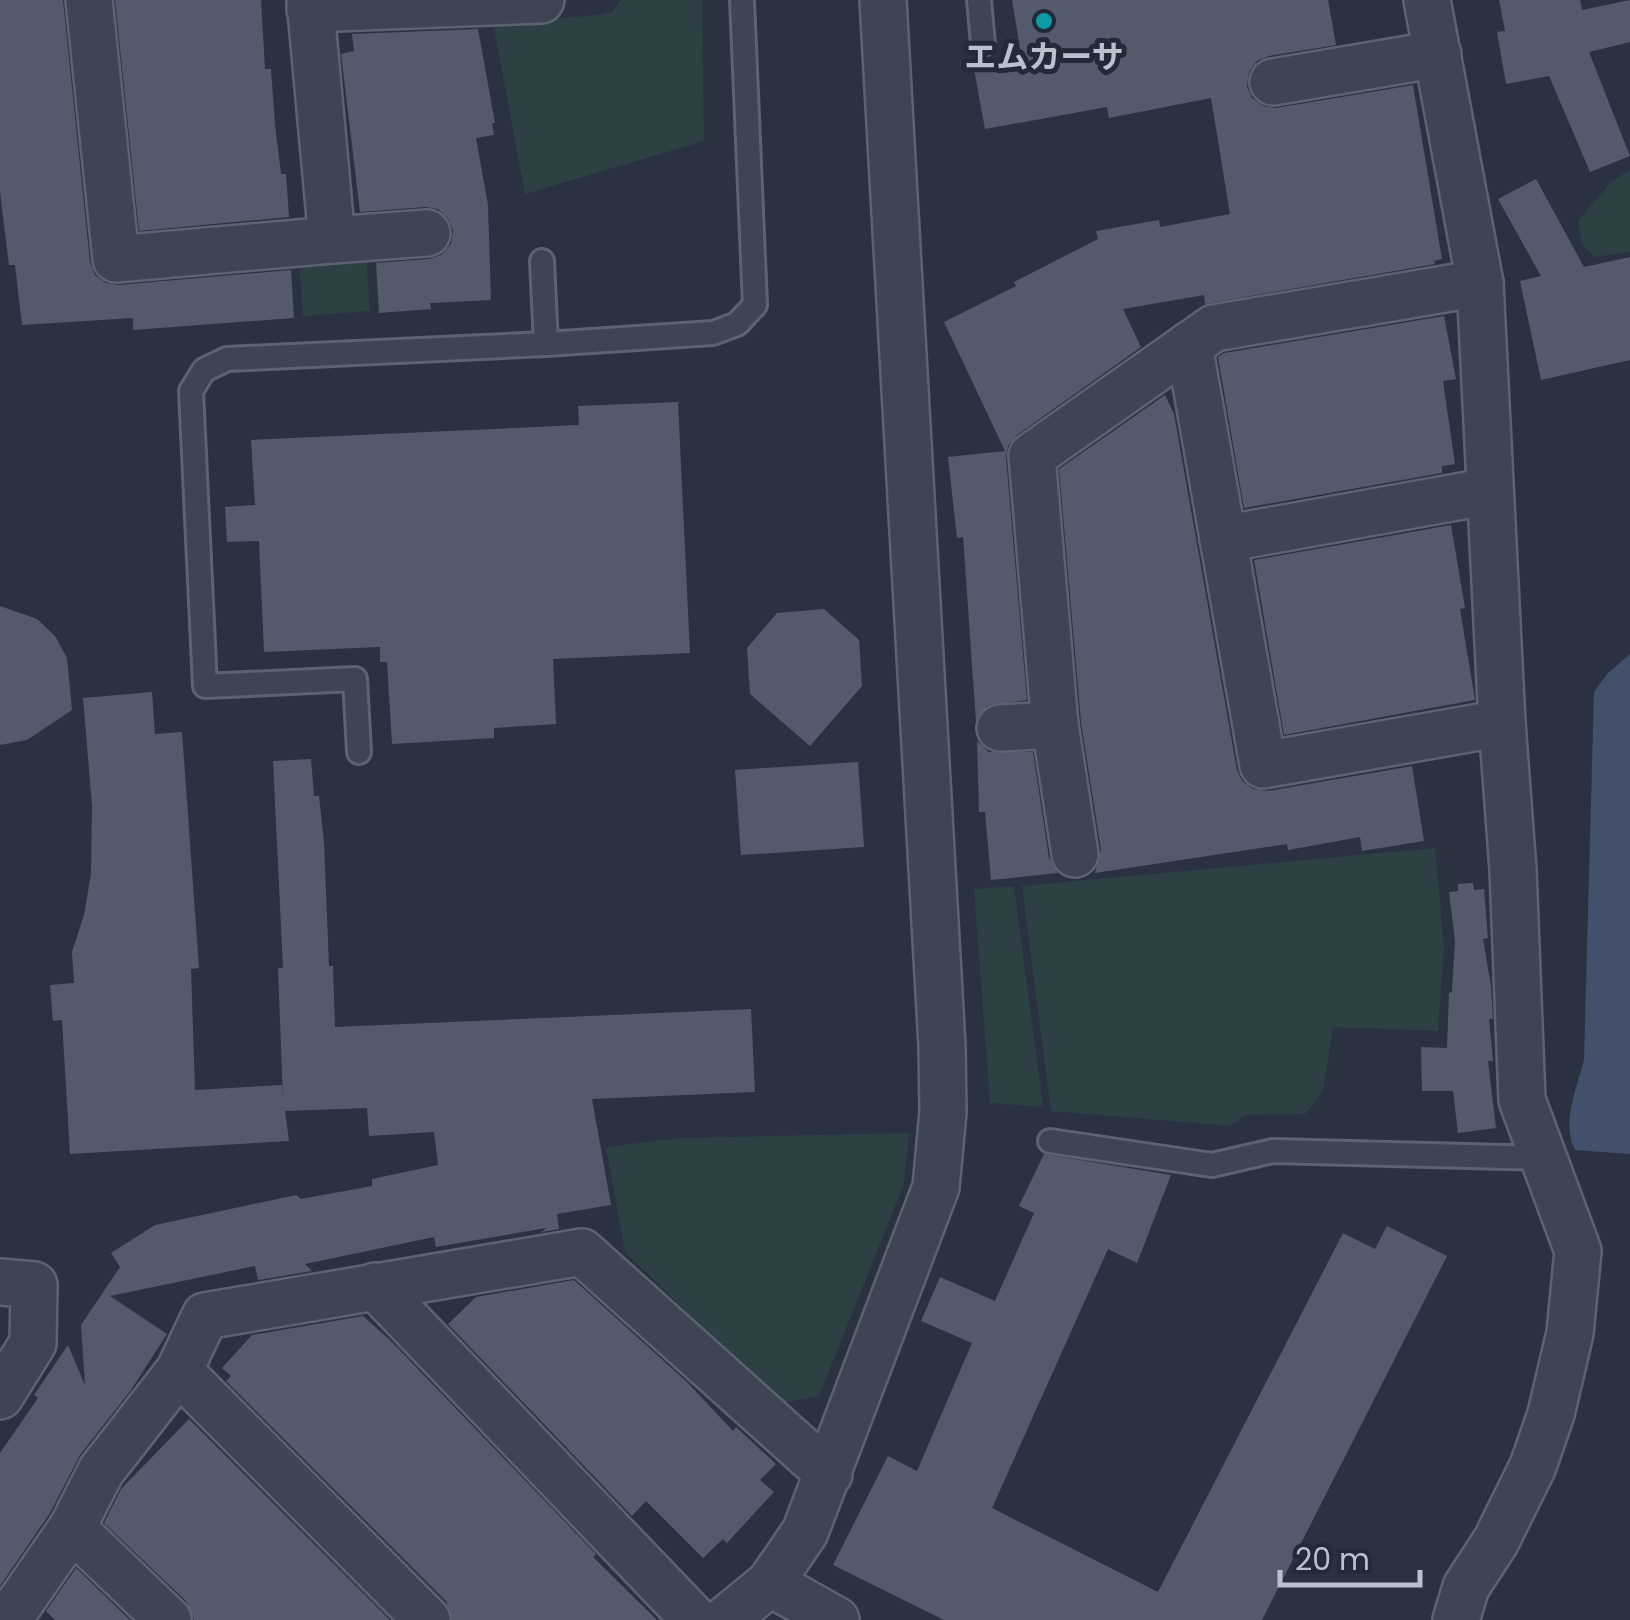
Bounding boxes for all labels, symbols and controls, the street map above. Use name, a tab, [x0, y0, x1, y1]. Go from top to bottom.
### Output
marker: エムカーサ	[1033, 10, 1055, 32]
place label: エムカーサ	[964, 34, 1124, 79]
scale bar	[1280, 1525, 1420, 1587]
text: 20 m	[1295, 1538, 1370, 1581]

